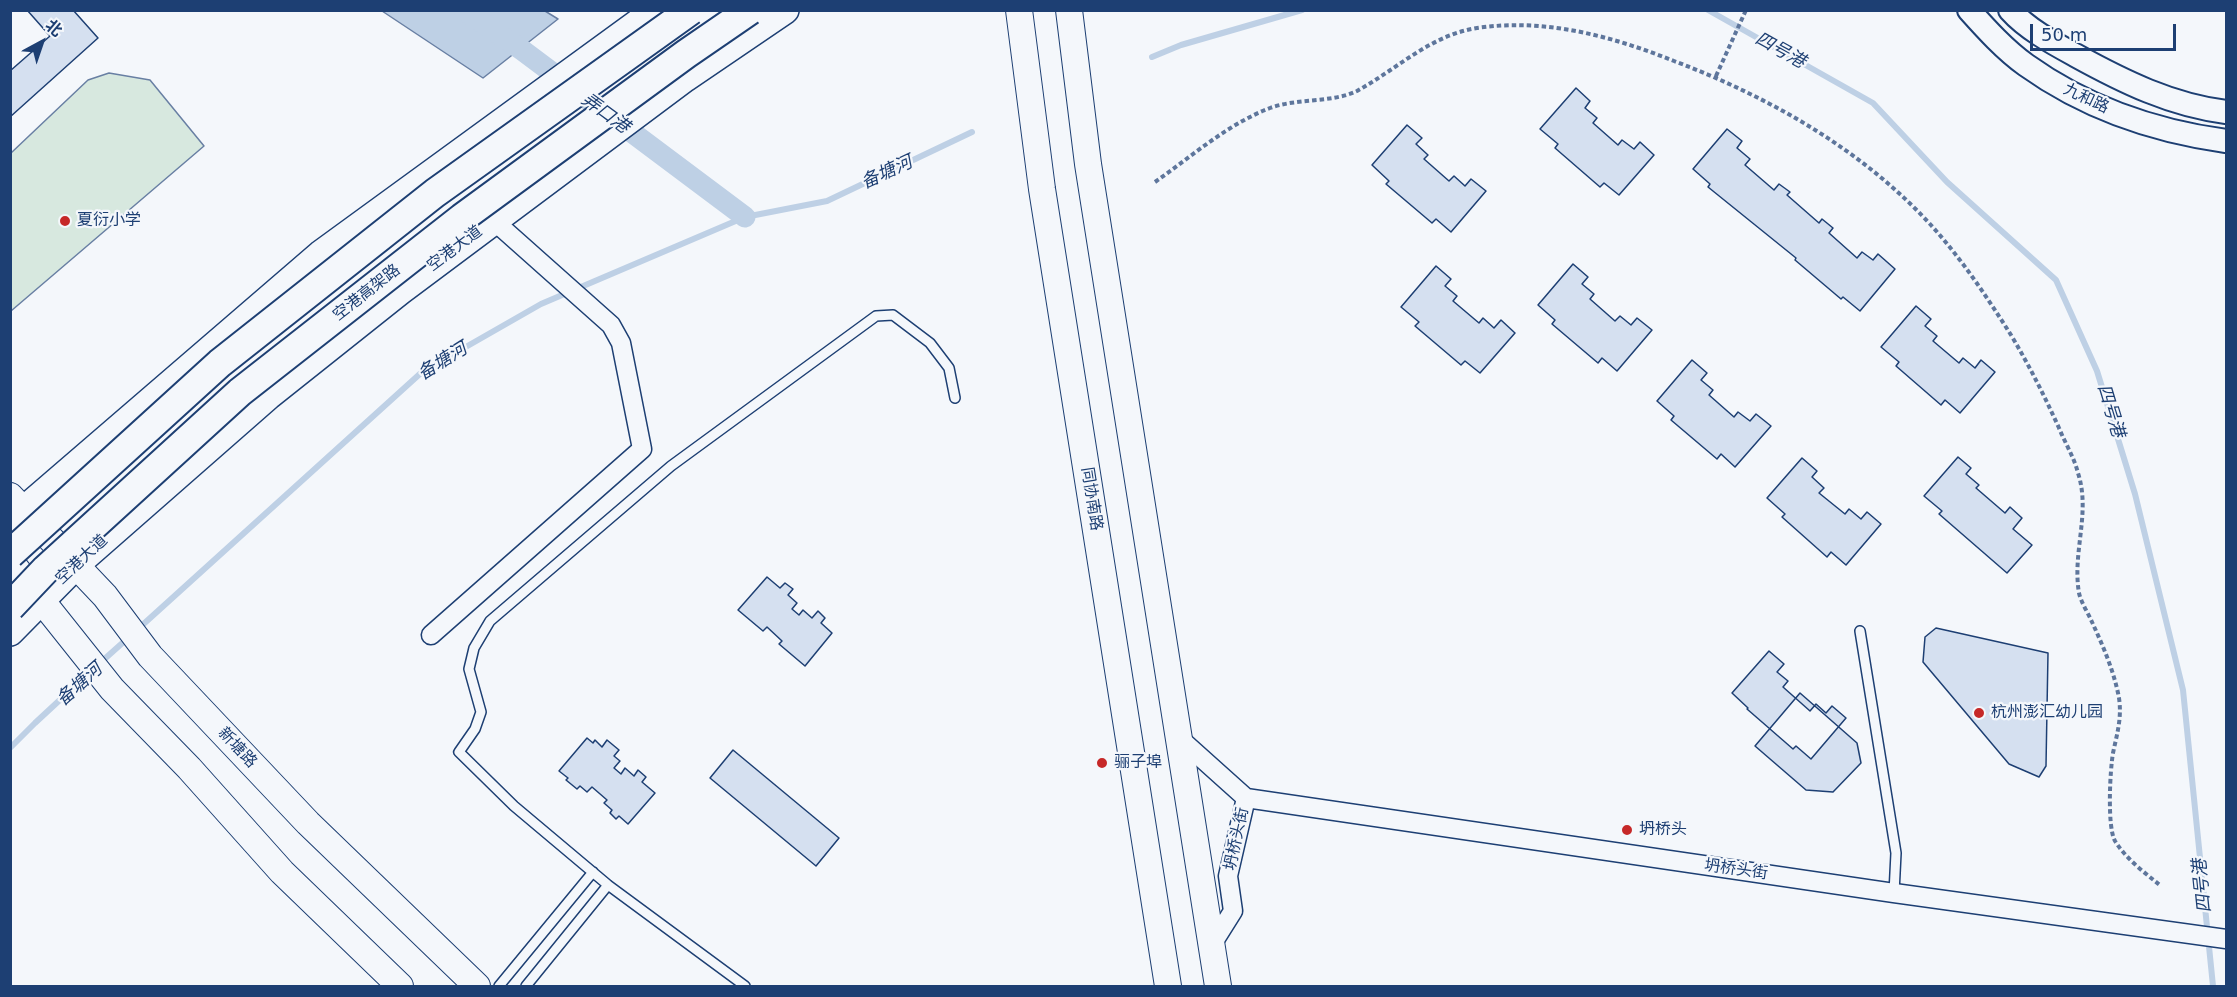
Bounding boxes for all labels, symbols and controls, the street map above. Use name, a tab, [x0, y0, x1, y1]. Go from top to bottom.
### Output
north arrow	[12, 12, 72, 72]
scale bar	[2033, 12, 2178, 50]
text: 北	[42, 15, 66, 40]
text: 50 m	[2041, 24, 2087, 45]
water label: 四号港	[1751, 28, 1809, 74]
street label: 九和路	[2060, 80, 2112, 118]
water label: 弄口港	[577, 89, 633, 139]
water label: 备塘河	[858, 152, 916, 194]
place label: 夏衍小学	[77, 211, 141, 231]
marker: 夏衍小学	[58, 214, 72, 228]
street label: 空港大道	[424, 222, 486, 276]
street label: 空港高架路	[330, 261, 404, 325]
water label: 备塘河	[414, 339, 472, 385]
water label: 四号港	[2092, 382, 2128, 440]
street label: 同协南路	[1077, 466, 1105, 532]
street label: 空港大道	[52, 531, 112, 589]
water label: 备塘河	[53, 659, 107, 711]
place label: 杭州澎汇幼儿园	[1991, 703, 2103, 723]
marker: 杭州澎汇幼儿园	[1972, 706, 1986, 720]
street label: 新塘路	[214, 724, 260, 772]
place label: 骊子埠	[1114, 753, 1162, 773]
marker: 骊子埠	[1095, 756, 1109, 770]
street label: 坍桥头街	[1221, 806, 1253, 872]
place label: 坍桥头	[1639, 820, 1687, 840]
marker: 坍桥头	[1620, 823, 1634, 837]
street label: 坍桥头街	[1703, 856, 1769, 884]
water label: 四号港	[2189, 858, 2217, 914]

